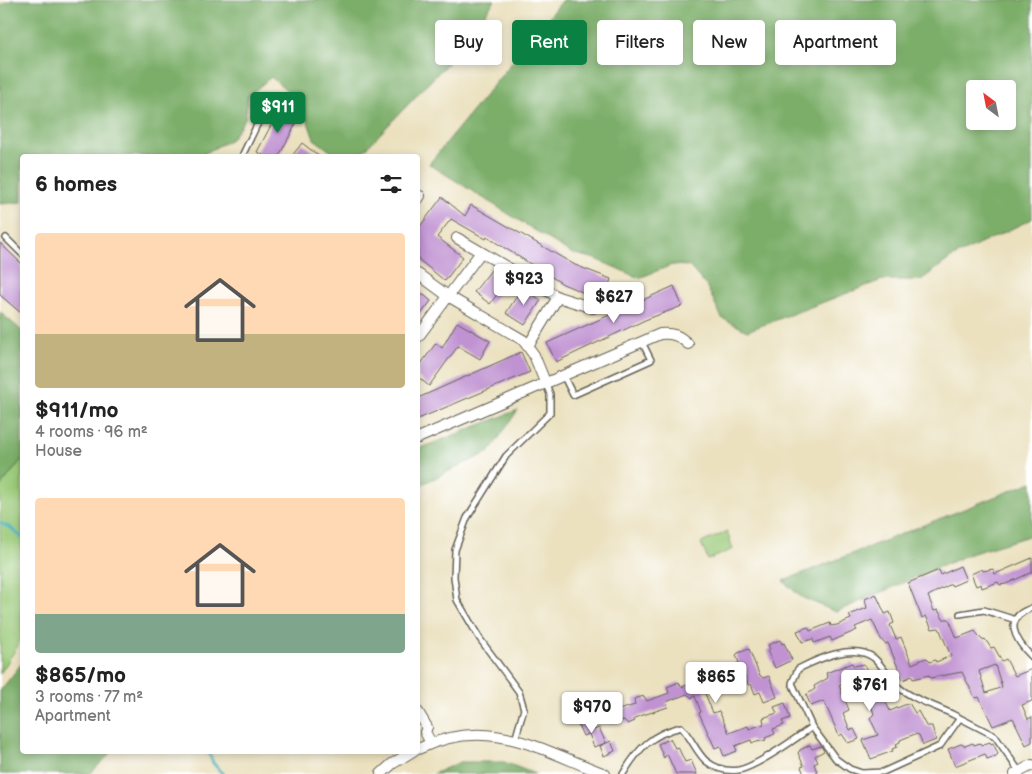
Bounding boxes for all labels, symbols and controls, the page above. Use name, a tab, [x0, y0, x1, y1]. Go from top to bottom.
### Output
chip: Buy	[435, 20, 502, 65]
chip: Rent	[512, 20, 587, 65]
chip: Filters	[597, 20, 683, 65]
chip: New	[693, 20, 765, 65]
chip: Apartment	[775, 20, 896, 65]
north arrow	[966, 80, 1016, 130]
map controls	[966, 80, 1016, 130]
pin: $911	[248, 92, 308, 134]
text: $911	[261, 98, 295, 117]
icon: filters	[377, 170, 405, 198]
text: 6 homes	[35, 172, 117, 197]
pin: $923	[494, 264, 554, 306]
icon: home	[175, 265, 265, 355]
text: $923	[505, 270, 543, 289]
pin: $627	[584, 282, 644, 324]
text: $627	[595, 288, 633, 307]
text: $911/mo	[35, 398, 119, 423]
text: 4 rooms · 96 m²	[35, 423, 148, 442]
text: House	[35, 442, 82, 461]
icon: home	[175, 530, 265, 620]
pin: $865	[686, 662, 746, 704]
text: $865/mo	[35, 663, 126, 688]
text: $865	[696, 668, 736, 687]
pin: $761	[840, 670, 900, 712]
text: $761	[852, 676, 888, 695]
text: 3 rooms · 77 m²	[35, 688, 143, 707]
pin: $970	[562, 692, 622, 734]
text: $970	[573, 698, 611, 717]
text: Apartment	[35, 707, 111, 726]

